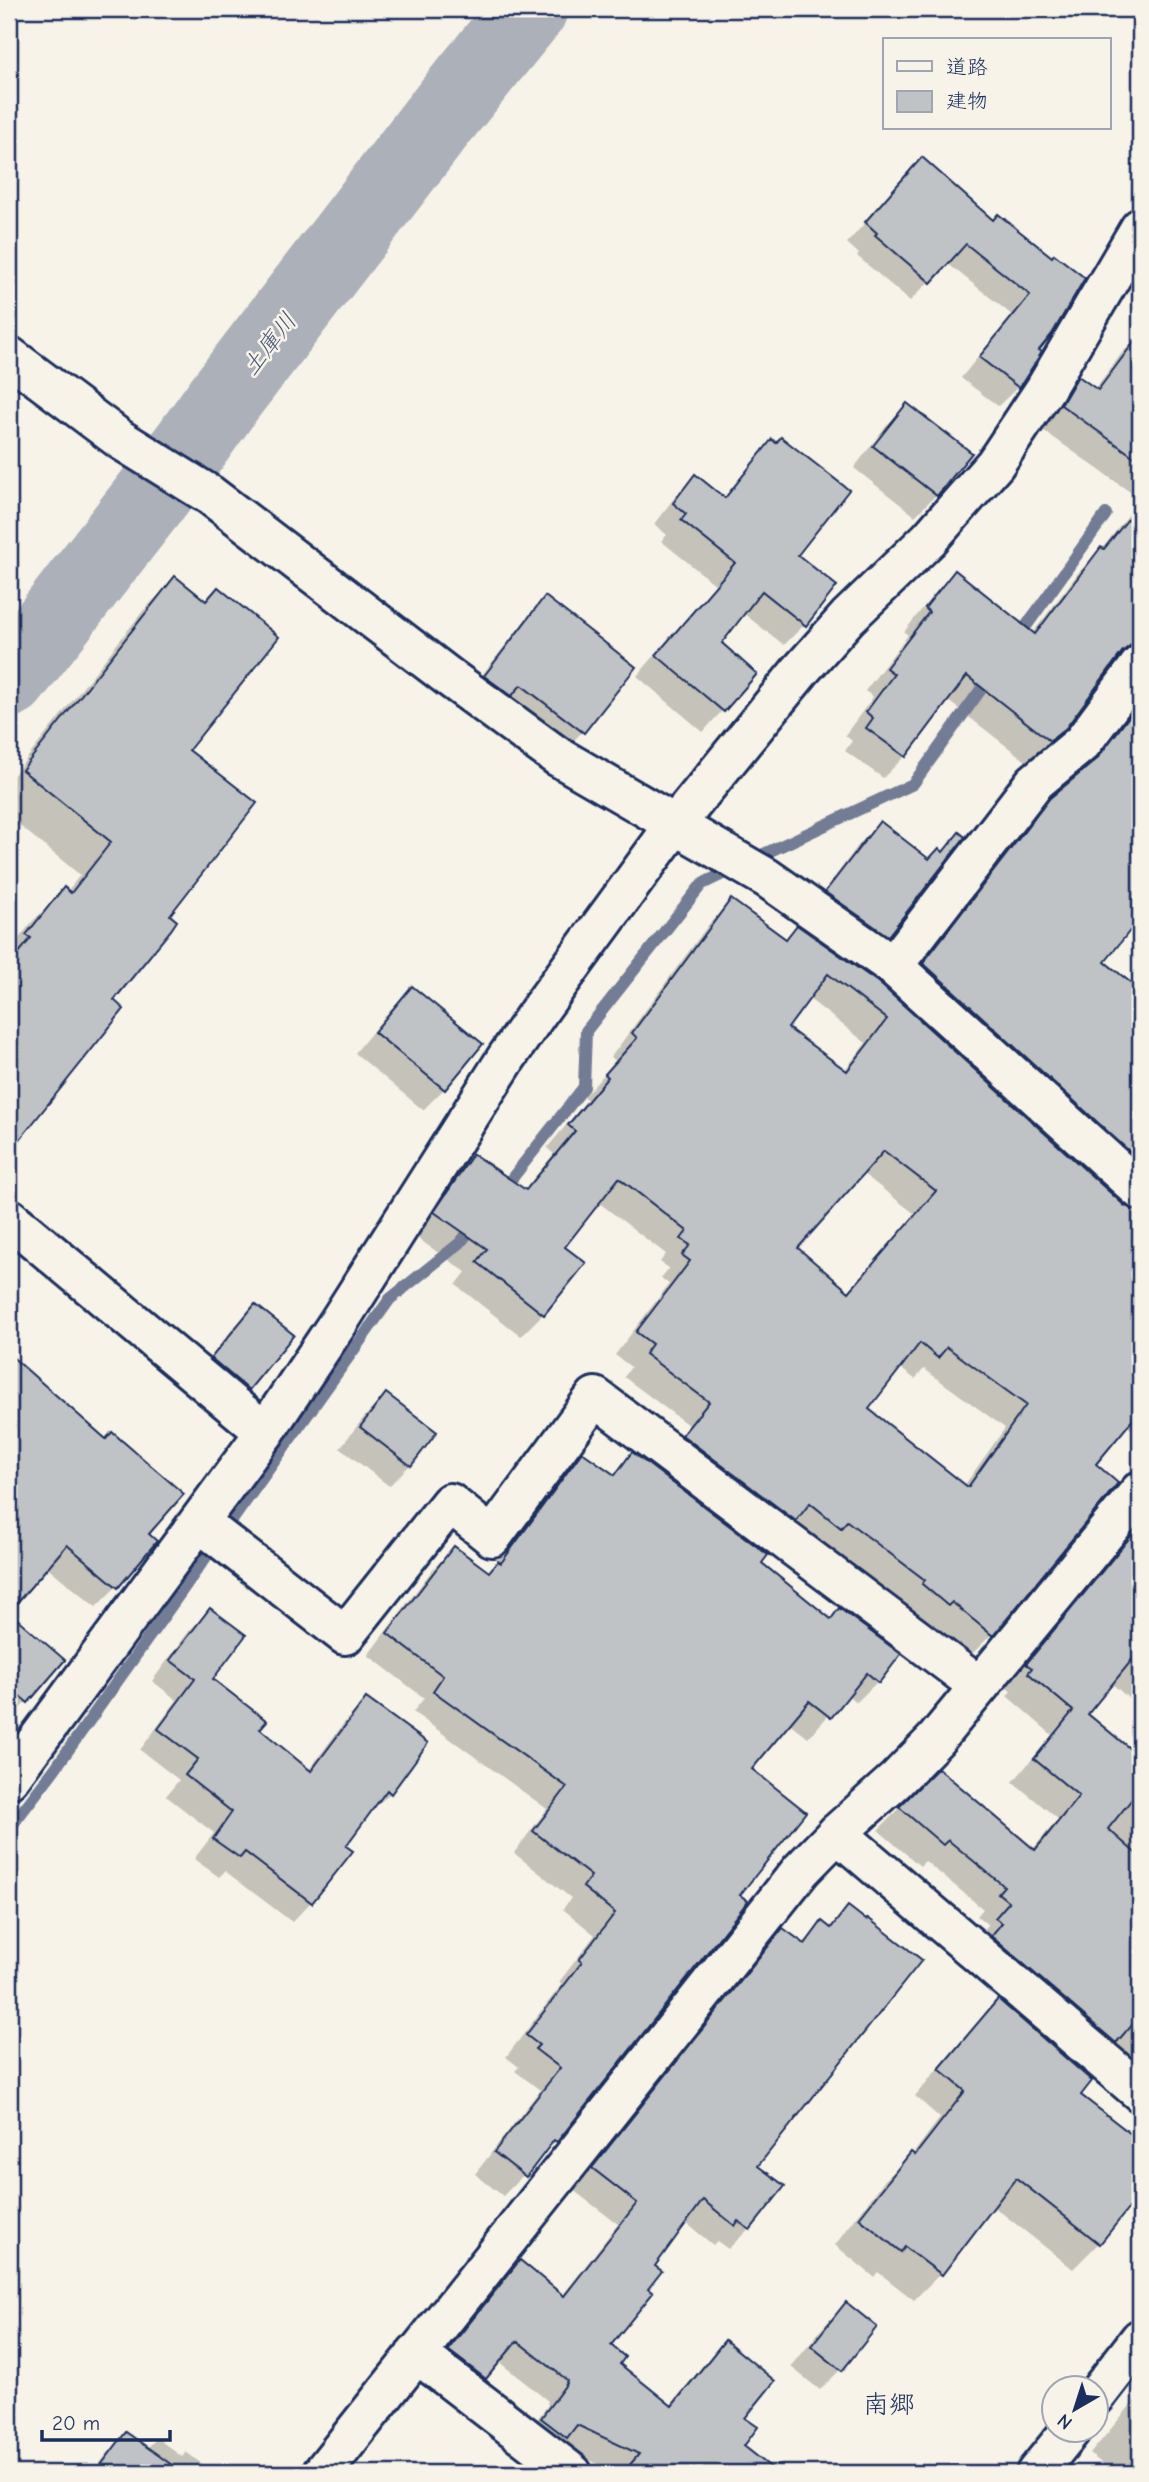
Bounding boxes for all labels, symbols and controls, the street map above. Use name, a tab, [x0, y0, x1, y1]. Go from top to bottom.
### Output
legend	[883, 38, 1110, 130]
text: 道路	[946, 55, 988, 79]
text: 建物	[946, 89, 988, 113]
water label: 土庫川	[236, 307, 302, 381]
north arrow	[1040, 2374, 1110, 2444]
district label: 南郷	[863, 2390, 915, 2420]
scale bar	[42, 2398, 170, 2442]
text: N	[1053, 2409, 1077, 2434]
text: 20 m	[52, 2411, 100, 2435]

